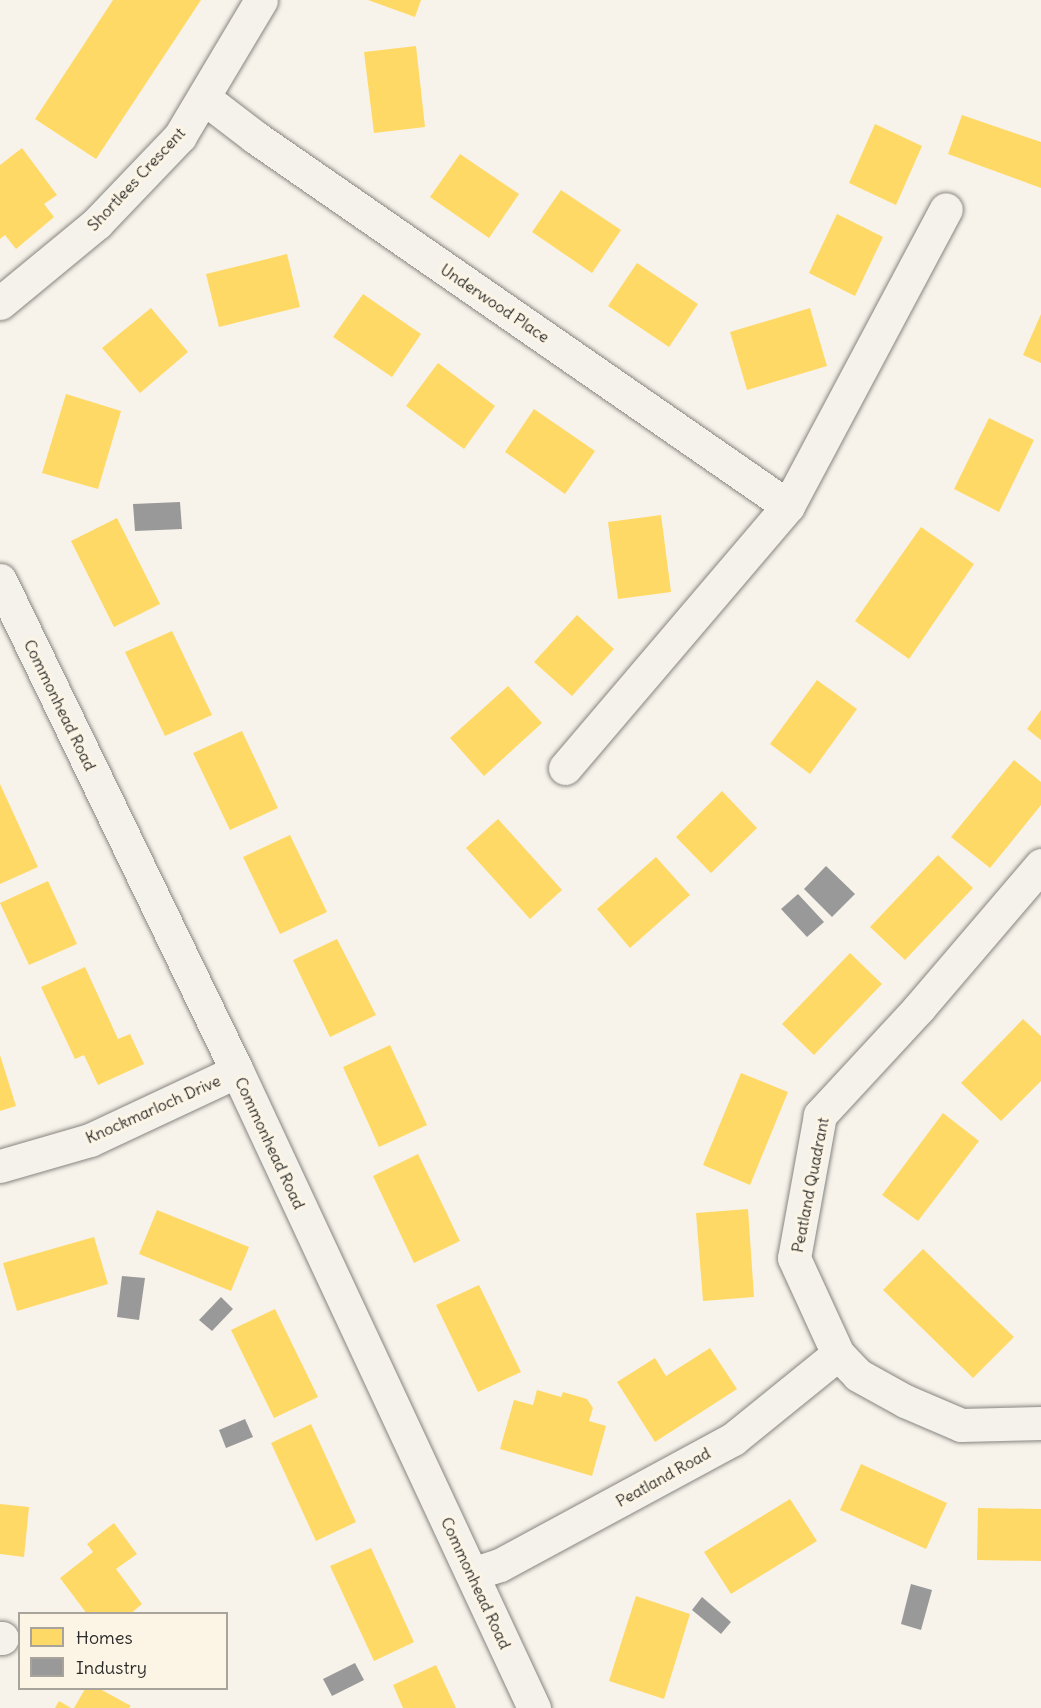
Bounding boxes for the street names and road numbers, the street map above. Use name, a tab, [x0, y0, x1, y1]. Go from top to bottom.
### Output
street label: Shortlees Crescent	[83, 123, 189, 235]
street label: Underwood Place	[437, 260, 553, 346]
street label: Commonhead Road	[20, 636, 100, 774]
street label: Knockmarloch Drive	[83, 1071, 223, 1147]
street label: Commonhead Road	[231, 1074, 309, 1212]
street label: Peatland Quadrant	[787, 1116, 833, 1254]
street label: Peatland Road	[612, 1443, 714, 1511]
street label: Commonhead Road	[437, 1514, 515, 1652]

